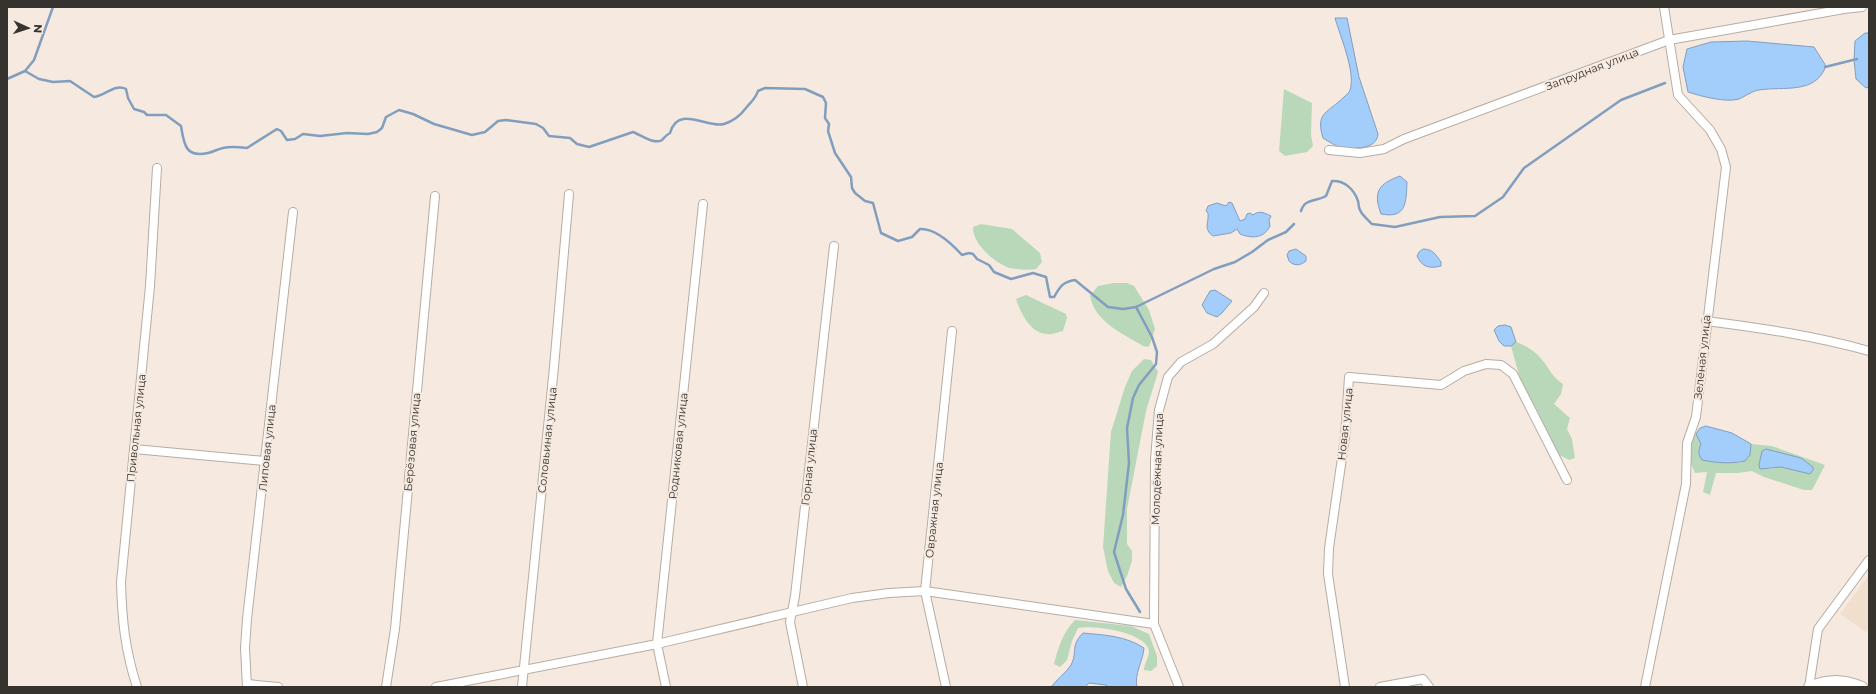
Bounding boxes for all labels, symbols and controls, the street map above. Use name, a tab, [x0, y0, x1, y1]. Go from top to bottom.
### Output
north arrow	[8, 8, 48, 48]
text: N	[31, 24, 45, 33]
street label: Запрудная улица	[1543, 45, 1641, 93]
street label: Зелёная улица	[1691, 314, 1713, 400]
street label: Привольная улица	[123, 373, 149, 483]
street label: Соловьиная улица	[534, 386, 560, 494]
street label: Новая улица	[1334, 387, 1356, 461]
street label: Берёзовая улица	[401, 392, 423, 492]
street label: Родниковая улица	[665, 392, 691, 500]
street label: Липовая улица	[255, 404, 279, 492]
street label: Молодёжная улица	[1148, 413, 1166, 525]
street label: Горная улица	[798, 428, 820, 506]
street label: Овражная улица	[922, 461, 946, 559]

